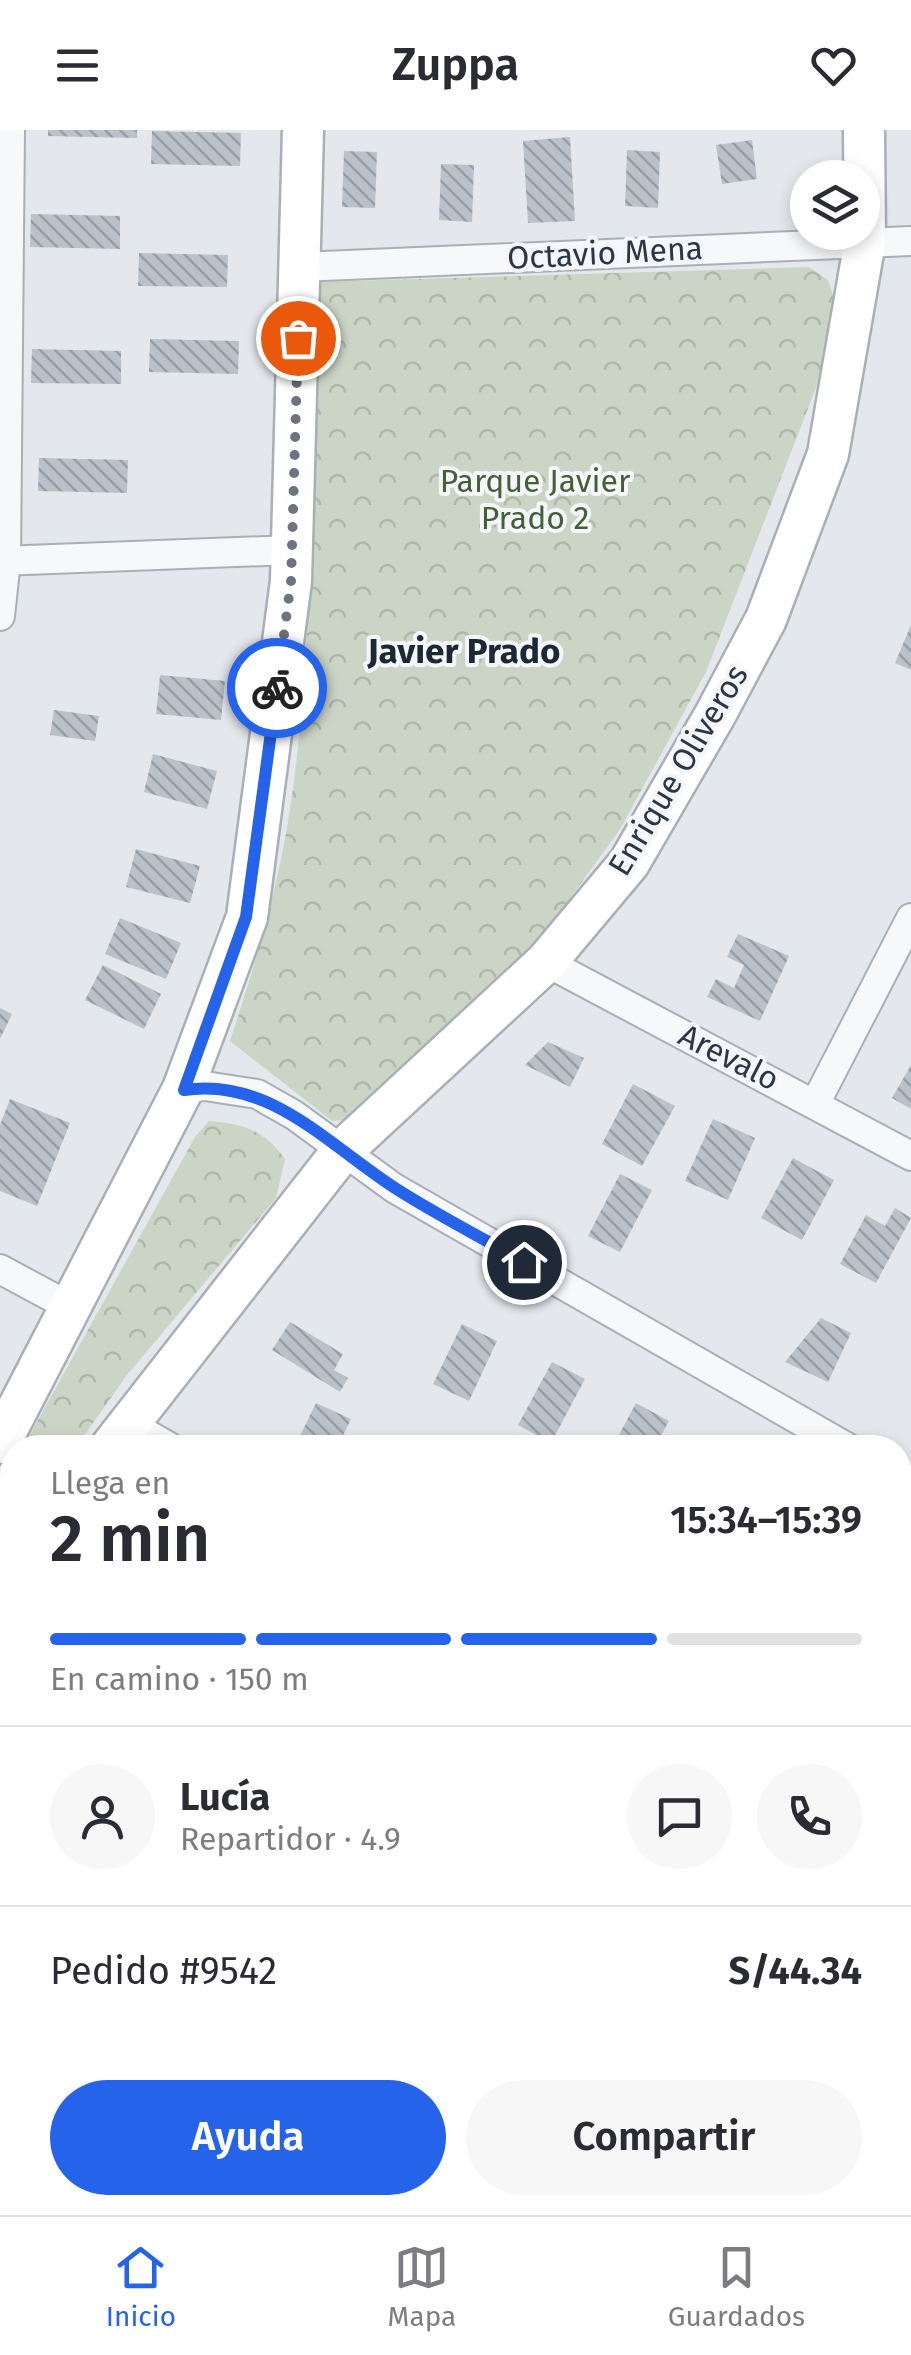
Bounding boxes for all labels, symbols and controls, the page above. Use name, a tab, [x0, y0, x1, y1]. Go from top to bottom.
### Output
icon: menu	[50, 38, 105, 93]
text: Zuppa	[392, 38, 519, 92]
icon: heart	[806, 38, 861, 93]
map controls	[790, 160, 880, 250]
button: layers	[790, 160, 880, 250]
street label: Octavio Mena	[506, 229, 704, 277]
pin	[256, 296, 341, 381]
icon: bag	[271, 311, 326, 366]
park label: Parque Javier Prado 2	[440, 462, 631, 537]
district label: Javier Prado	[367, 630, 560, 672]
courier	[227, 638, 327, 738]
street label: Enrique Oliveros	[600, 658, 756, 882]
icon: bike	[250, 661, 305, 716]
street label: Arevalo	[673, 1016, 785, 1098]
pin	[482, 1220, 567, 1305]
icon: home	[497, 1235, 552, 1290]
text: Llega en	[50, 1464, 170, 1502]
text: 15:34–15:39	[670, 1497, 862, 1543]
text: 2 min	[50, 1500, 210, 1578]
text: En camino · 150 m	[50, 1660, 309, 1698]
button: person	[50, 1764, 155, 1869]
button: chat	[627, 1764, 732, 1869]
button: phone	[757, 1764, 862, 1869]
text: Lucía	[180, 1774, 270, 1820]
text: Repartidor · 4.9	[180, 1820, 401, 1858]
text: Pedido #9542	[50, 1948, 277, 1994]
text: S/44.34	[729, 1948, 862, 1994]
button: Ayuda	[50, 2080, 446, 2195]
button: Compartir	[466, 2080, 862, 2195]
tab: Inicio	[106, 2240, 176, 2333]
tab: Mapa	[388, 2240, 456, 2333]
tab: Guardados	[668, 2240, 805, 2333]

